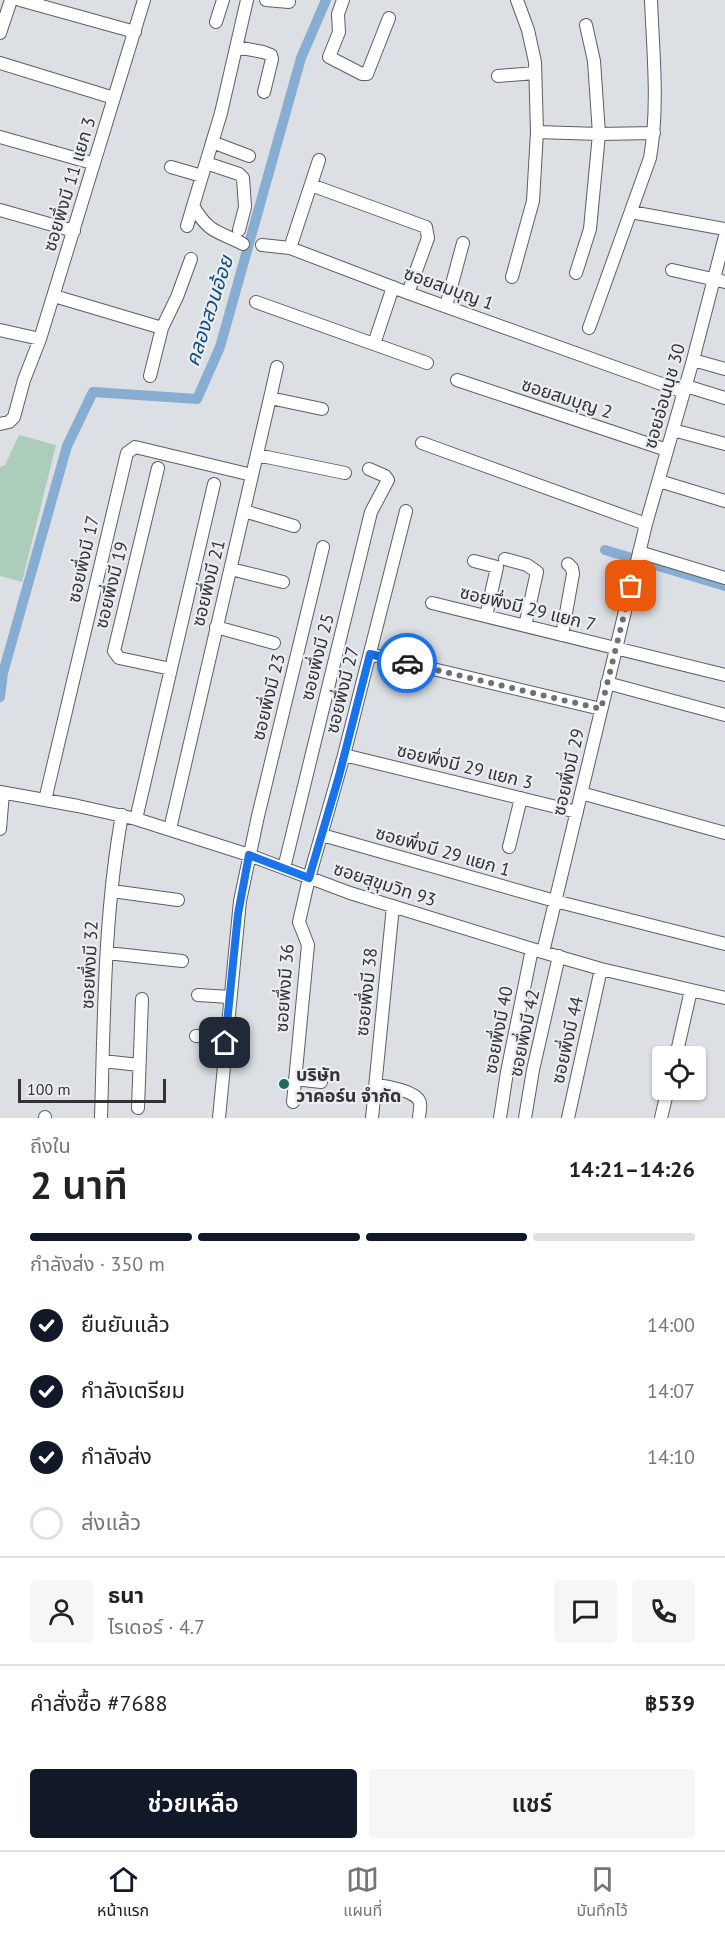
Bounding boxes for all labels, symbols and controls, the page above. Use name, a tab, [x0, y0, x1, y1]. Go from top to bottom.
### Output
street label: ซอยพึ่งมี 11 แยก 3	[37, 114, 100, 254]
water label: คลองสวนอ้อย	[179, 251, 240, 369]
street label: ซอยสมบุญ 1	[401, 261, 497, 315]
street label: ซอยอ่อนนุช 30	[638, 341, 690, 451]
street label: ซอยสมบุญ 2	[519, 373, 615, 423]
street label: ซอยพึ่งมี 17	[61, 513, 104, 605]
street label: ซอยพึ่งมี 21	[185, 537, 230, 629]
street label: ซอยพึ่งมี 19	[88, 539, 133, 631]
pin	[605, 560, 656, 611]
icon: bag	[614, 569, 647, 602]
street label: ซอยพึ่งมี 29 แยก 7	[458, 579, 599, 636]
street label: ซอยพึ่งมี 25	[294, 611, 339, 703]
courier	[377, 633, 437, 693]
street label: ซอยพึ่งมี 27	[319, 644, 364, 736]
icon: car	[391, 647, 424, 680]
street label: ซอยพึ่งมี 23	[245, 651, 290, 743]
street label: ซอยพึ่งมี 29	[546, 726, 589, 818]
street label: ซอยพึ่งมี 29 แยก 3	[395, 737, 536, 794]
street label: ซอยพึ่งมี 29 แยก 1	[373, 820, 513, 881]
street label: ซอยสุขุมวิท 93	[331, 857, 439, 911]
street label: ซอยพึ่งมี 32	[74, 920, 103, 1010]
street label: ซอยพึ่งมี 36	[268, 943, 299, 1033]
street label: ซอยพึ่งมี 38	[349, 947, 382, 1037]
street label: ซอยพึ่งมี 40	[477, 984, 518, 1076]
street label: ซอยพึ่งมี 42	[503, 987, 544, 1079]
street label: ซอยพึ่งมี 44	[545, 994, 588, 1086]
pin	[199, 1017, 250, 1068]
icon: home	[208, 1026, 241, 1059]
map controls	[652, 1046, 706, 1100]
button: locate	[652, 1046, 706, 1100]
place label: บริษัท วาคอร์น จำกัด	[296, 1063, 401, 1107]
scale bar	[18, 1076, 166, 1104]
marker: บริษัท วาคอร์น จำกัด	[277, 1077, 291, 1091]
text: 100 m	[27, 1079, 70, 1099]
text: ถึงใน	[30, 1133, 71, 1159]
text: 14:21–14:26	[569, 1155, 695, 1183]
text: 2 นาที	[30, 1159, 128, 1210]
text: กำลังส่ง · 350 m	[30, 1251, 165, 1277]
icon: check	[30, 1309, 63, 1342]
text: ยืนยันแล้ว	[81, 1310, 170, 1338]
text: 14:00	[647, 1312, 695, 1338]
icon: check	[30, 1375, 63, 1408]
text: กำลังเตรียม	[81, 1376, 185, 1404]
text: 14:07	[647, 1378, 695, 1404]
icon: check	[30, 1441, 63, 1474]
text: กำลังส่ง	[81, 1442, 152, 1470]
text: 14:10	[647, 1444, 695, 1470]
text: ส่งแล้ว	[81, 1508, 141, 1536]
button: person	[30, 1580, 93, 1643]
button: chat	[554, 1580, 617, 1643]
button: phone	[632, 1580, 695, 1643]
text: ธนา	[108, 1581, 144, 1609]
text: ไรเดอร์ · 4.7	[108, 1614, 205, 1640]
text: คำสั่งซื้อ #7688	[30, 1689, 168, 1717]
text: ฿539	[645, 1689, 695, 1717]
button: ช่วยเหลือ	[30, 1769, 357, 1838]
button: แชร์	[369, 1769, 695, 1838]
tab: หน้าแรก	[97, 1863, 149, 1923]
tab: แผนที่	[343, 1863, 382, 1923]
tab: บันทึกไว้	[576, 1863, 628, 1923]

